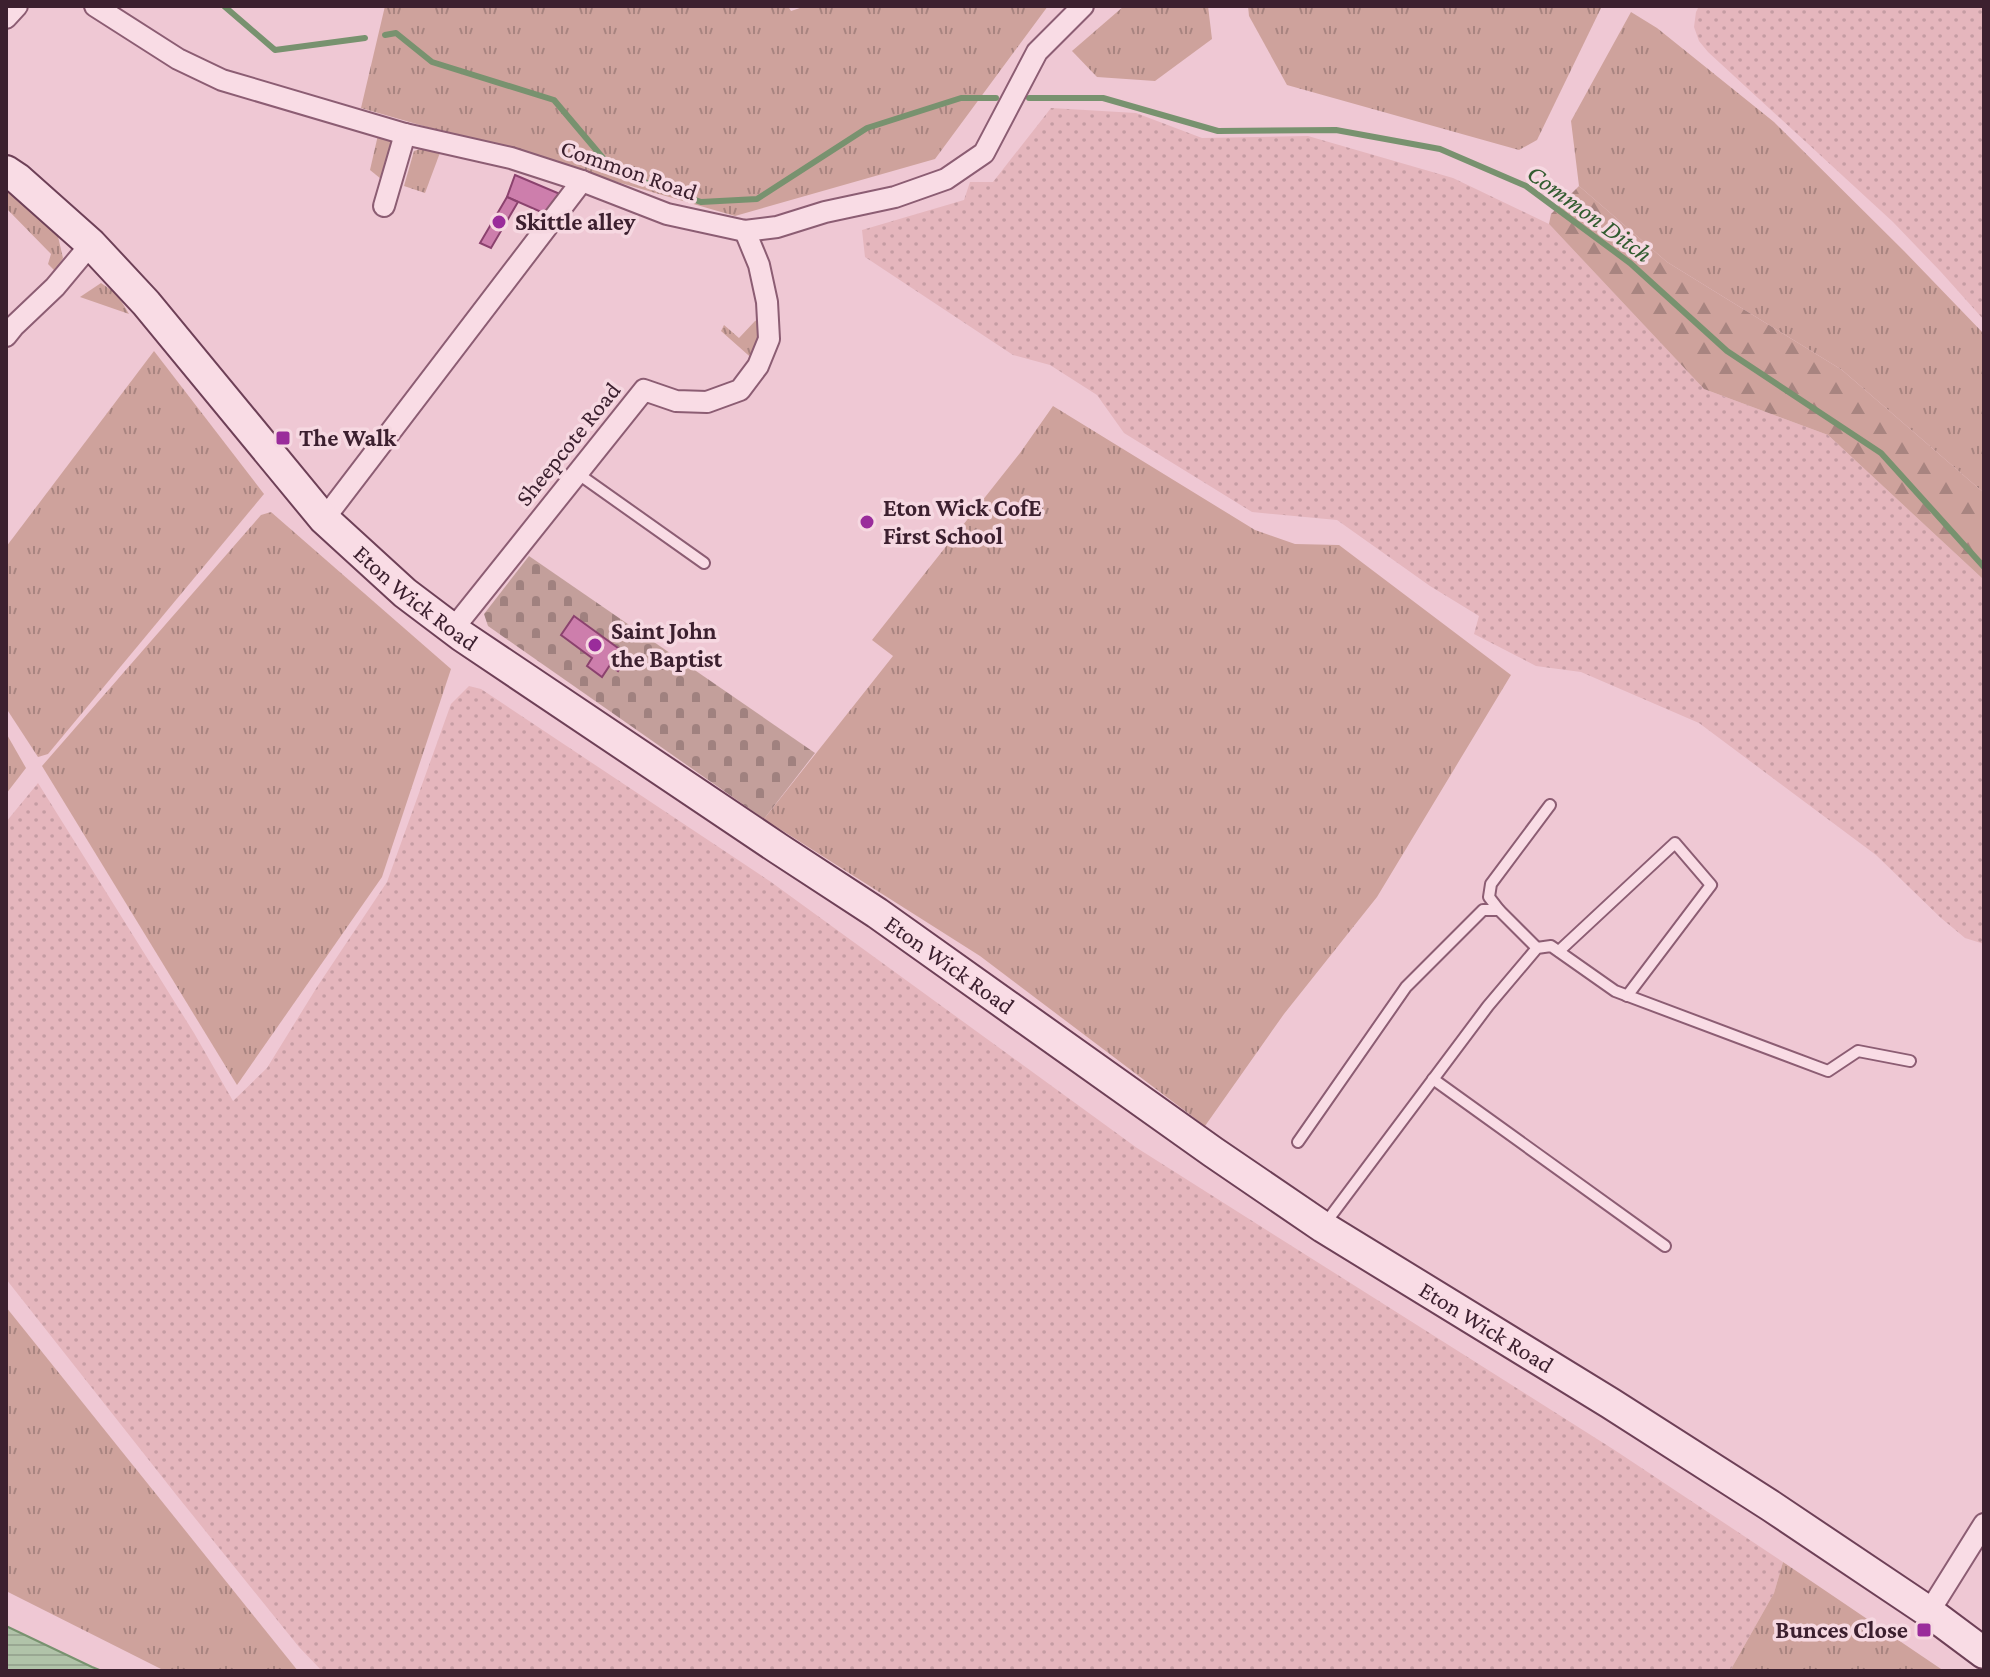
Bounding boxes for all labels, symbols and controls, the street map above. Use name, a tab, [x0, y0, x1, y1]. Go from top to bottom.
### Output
street label: Common Road	[557, 134, 701, 206]
water label: Common Ditch	[1522, 158, 1658, 268]
place label: Skittle alley	[515, 208, 636, 235]
marker: Skittle alley	[490, 213, 508, 231]
street label: Sheepcote Road	[510, 376, 626, 511]
place label: The Walk	[299, 424, 397, 451]
marker: The Walk	[274, 429, 292, 447]
place label: Eton Wick CofE First School	[883, 494, 1042, 549]
marker: Eton Wick CofE First School	[858, 513, 876, 531]
street label: Eton Wick Road	[349, 539, 484, 656]
place label: Saint John the Baptist	[611, 617, 723, 672]
marker: Saint John the Baptist	[586, 636, 604, 654]
street label: Eton Wick Road	[880, 909, 1020, 1020]
street label: Eton Wick Road	[1415, 1275, 1559, 1378]
place label: Bunces Close	[1775, 1616, 1908, 1643]
marker: Bunces Close	[1915, 1621, 1933, 1639]

